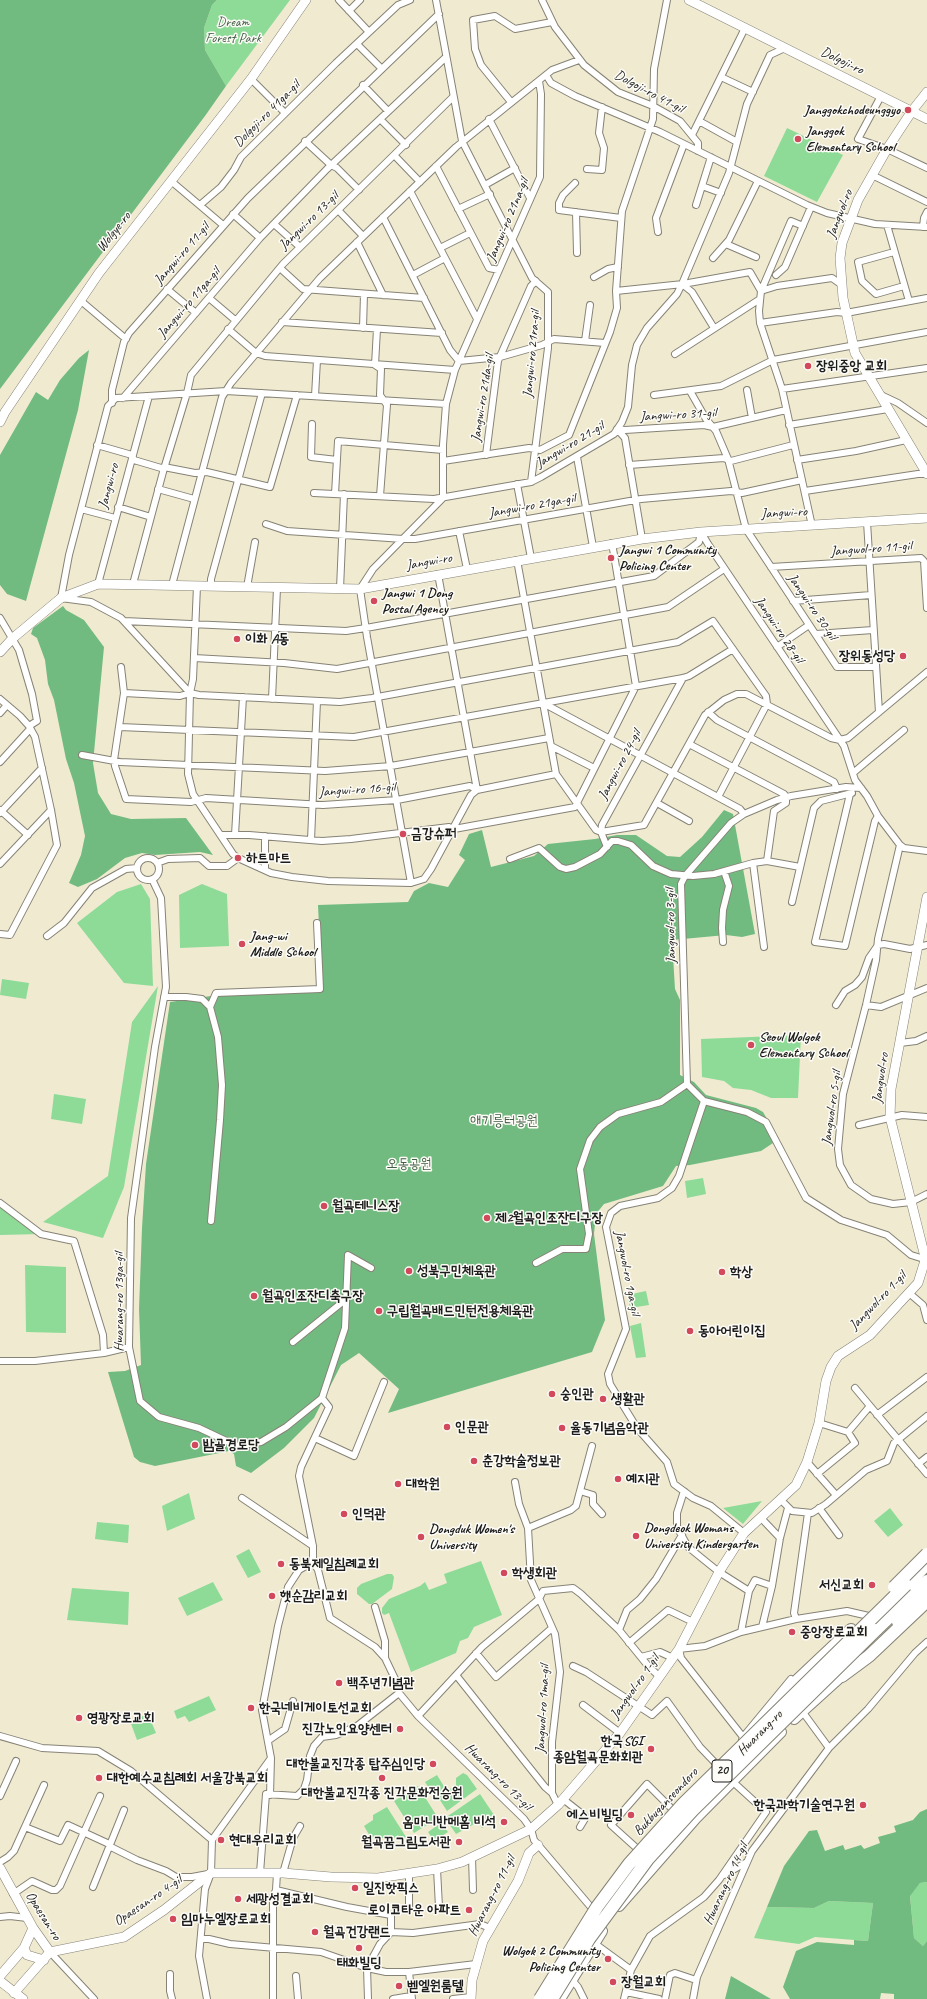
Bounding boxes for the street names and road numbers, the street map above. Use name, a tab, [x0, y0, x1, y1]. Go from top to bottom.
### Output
street label: Dolgoji-ro	[818, 43, 866, 79]
street label: Dolgoji-ro 41-gil	[611, 67, 687, 117]
street label: Dolgoji-ro 41ga-gil	[230, 77, 304, 151]
street label: Jangwi-ro 21na-gil	[483, 176, 533, 264]
street label: Jangwol-ro	[823, 187, 857, 241]
street label: Jangwi-ro 13-gil	[276, 188, 342, 254]
street label: Wolgye-ro	[93, 209, 135, 255]
street label: Jangwi-ro 11-gil	[151, 220, 213, 288]
street label: Jangwi-ro 11ga-gil	[154, 264, 224, 342]
street label: Jangwi-ro 21ra-gil	[520, 310, 544, 398]
street label: Jangwi-ro 21da-gil	[468, 353, 498, 443]
street label: Jangwi-ro 31-gil	[639, 405, 717, 425]
street label: Jangwi-ro 21-gil	[533, 418, 607, 472]
street label: Jangwi-ro	[95, 462, 123, 510]
street label: Jangwi-ro 21ga-gil	[487, 490, 577, 522]
street label: Jangwi-ro	[761, 503, 807, 523]
street label: Jangwol-ro 11-gil	[830, 538, 912, 560]
street label: Jangwi-ro	[405, 550, 453, 574]
street label: Jangwi-ro 30-gil	[784, 571, 840, 643]
street label: Jangwi-ro 28-gil	[751, 594, 807, 666]
street label: Jangwi-ro 24-gil	[595, 727, 645, 803]
street label: Jangwi-ro 16-gil	[318, 779, 396, 801]
street label: Jangwol-ro 3-gil	[662, 888, 680, 964]
street label: Jangwol-ro	[869, 1052, 893, 1104]
street label: Jangwol-ro 5-gil	[818, 1070, 846, 1146]
street label: Jangwol-ro 1ga-gil	[611, 1229, 643, 1317]
street label: Hwarang-ro 13ga-gil	[111, 1252, 127, 1352]
street label: Jangwol-ro 1-gil	[846, 1268, 910, 1334]
street label: Jangwol-ro 1-gil	[607, 1651, 663, 1723]
street label: Jangwol-ro 1ma-gil	[532, 1664, 554, 1754]
street label: Hwarang-ro	[734, 1707, 786, 1759]
street label: Hwarang-ro 13-gil	[461, 1740, 535, 1814]
road number: 20	[712, 1760, 732, 1782]
street label: Bukbuganseondoro	[630, 1764, 702, 1840]
street label: Hwarang-ro 14-gil	[700, 1840, 752, 1928]
street label: Hwarang-ro 11-gil	[464, 1853, 520, 1939]
street label: Opaesan-ro 4-gil	[111, 1872, 185, 1930]
street label: Opaesan-ro	[21, 1888, 65, 1944]

